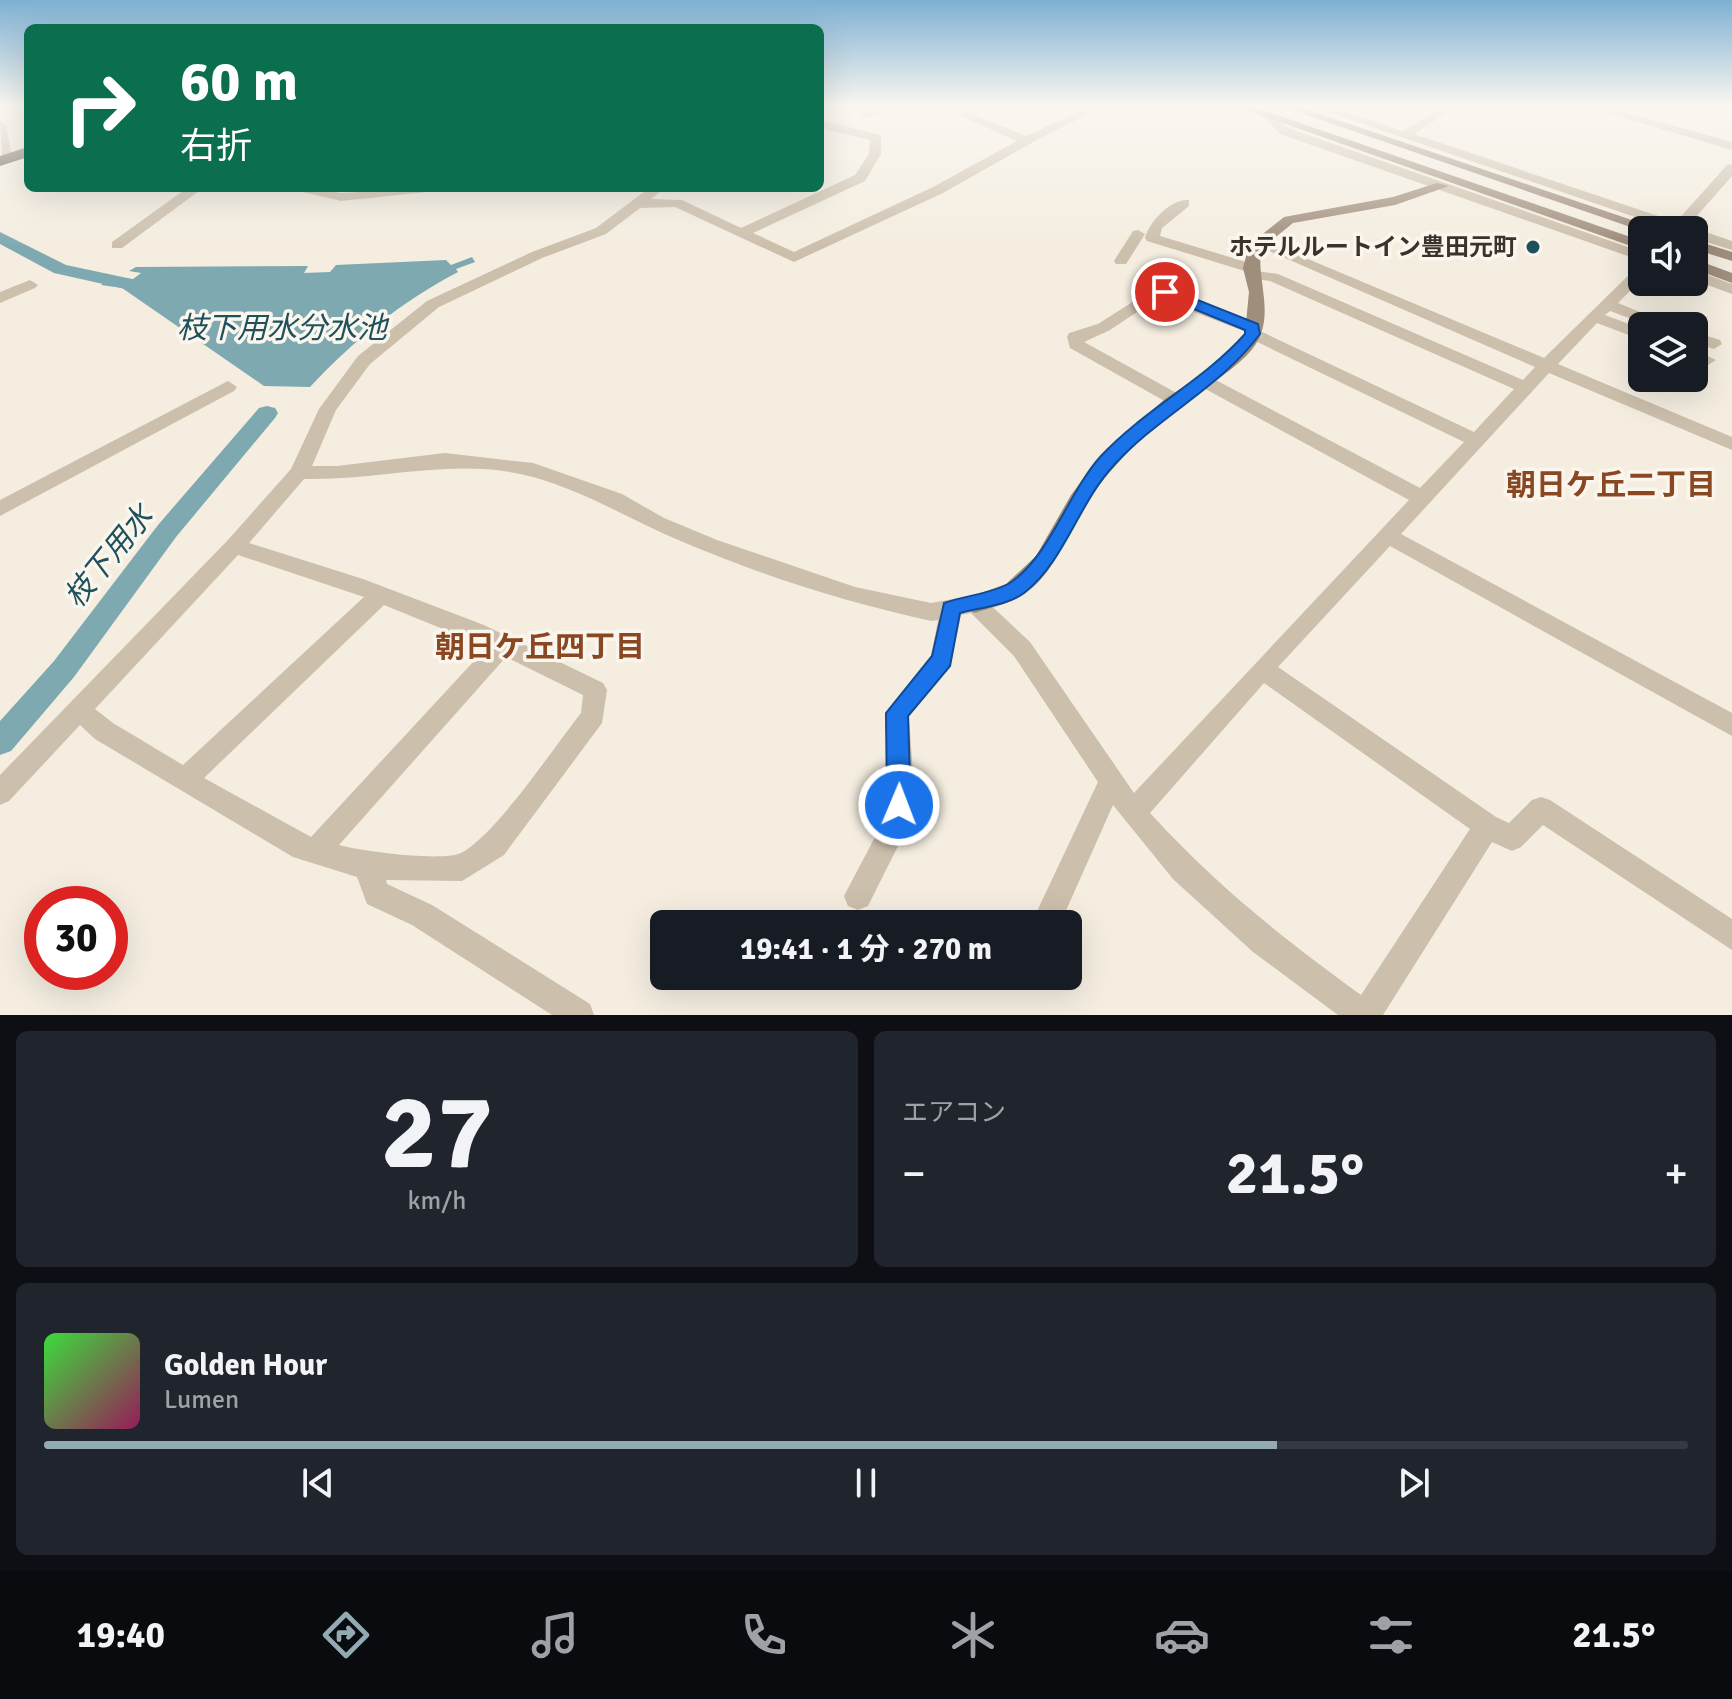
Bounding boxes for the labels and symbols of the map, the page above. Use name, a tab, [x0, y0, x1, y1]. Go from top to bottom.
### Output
place label: ホテルルートイン豊田元町	[1229, 232, 1517, 262]
marker: ホテルルートイン豊田元町	[1524, 238, 1542, 256]
pin	[1131, 258, 1199, 326]
water label: 枝下用水分水池	[177, 310, 390, 347]
district label: 朝日ケ丘二丁目	[1506, 467, 1716, 504]
water label: 枝下用水	[57, 496, 163, 615]
district label: 朝日ケ丘四丁目	[435, 629, 645, 666]
position arrow	[857, 763, 941, 847]
speed limit sign: 30	[24, 886, 128, 990]

